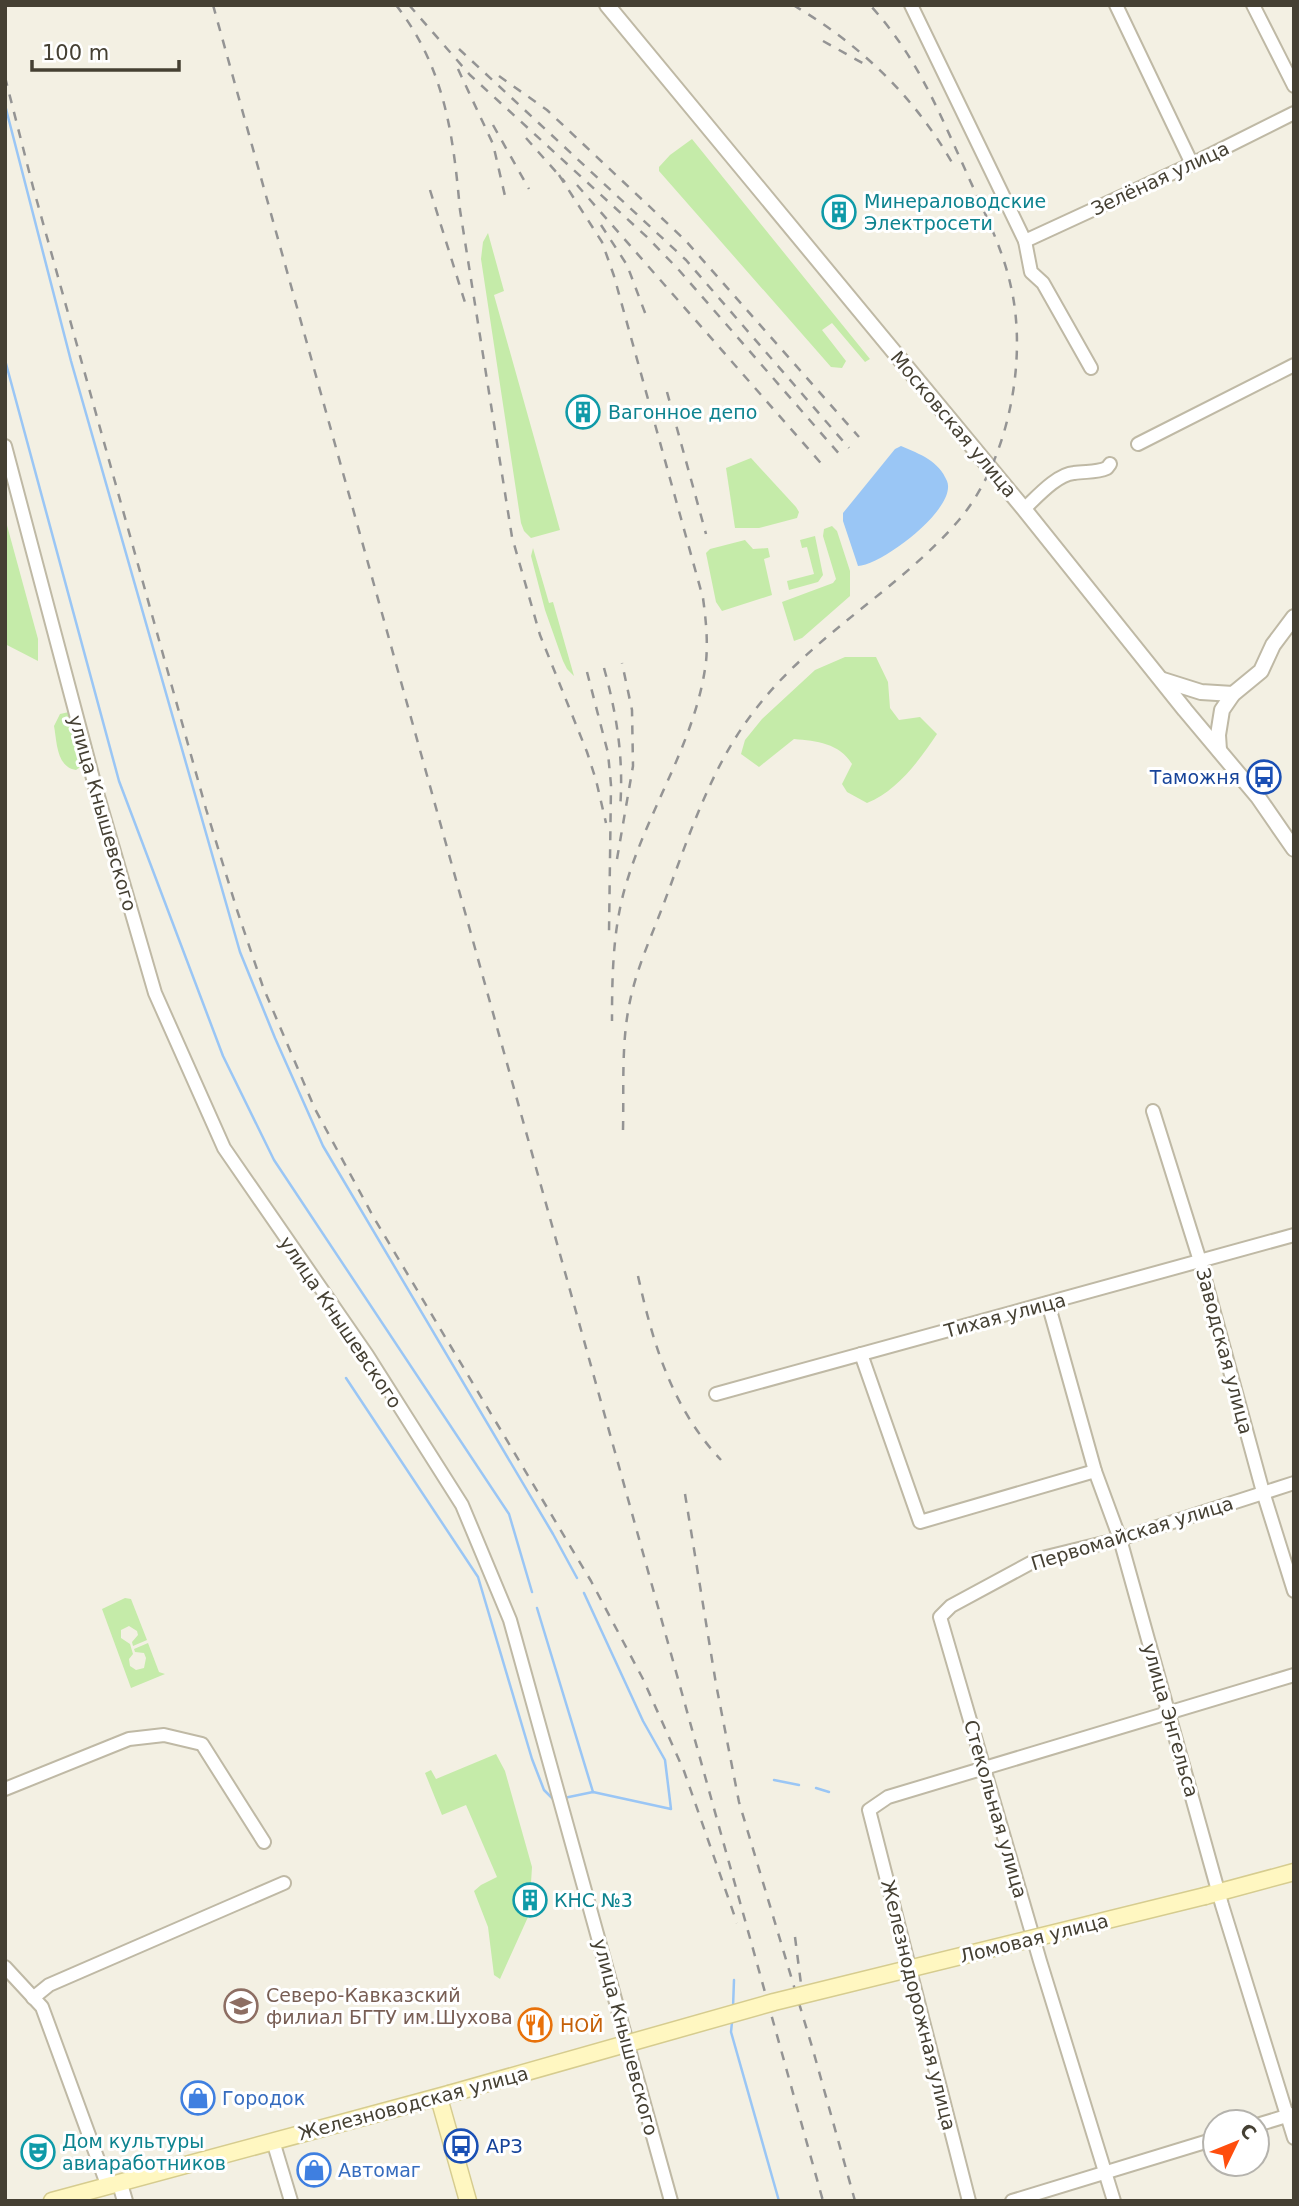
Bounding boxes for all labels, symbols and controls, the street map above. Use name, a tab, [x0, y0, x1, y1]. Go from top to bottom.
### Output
scale bar	[32, 28, 178, 72]
text: 100 m	[42, 41, 109, 65]
street label: Зелёная улица	[1088, 136, 1232, 220]
place label: Минераловодские Электросети	[864, 190, 1046, 234]
building icon: Минераловодские Электросети	[820, 193, 858, 231]
street label: Московская улица	[886, 346, 1022, 502]
building icon: Вагонное депо	[564, 393, 602, 431]
place label: Вагонное депо	[608, 401, 757, 423]
street label: улица Кнышевского	[64, 713, 142, 913]
bus stop icon: Таможня	[1245, 758, 1283, 796]
place label: Таможня	[1149, 766, 1240, 788]
street label: улица Кнышевского	[275, 1232, 407, 1412]
street label: Заводская улица	[1192, 1265, 1258, 1437]
street label: Тихая улица	[941, 1288, 1068, 1342]
street label: Первомайская улица	[1028, 1492, 1236, 1574]
street label: улица Энгельса	[1138, 1640, 1204, 1800]
street label: Стекольная улица	[960, 1717, 1032, 1901]
street label: Железнодорожная улица	[877, 1877, 961, 2133]
building icon: КНС №3	[511, 1881, 549, 1919]
place label: КНС №3	[554, 1889, 633, 1911]
street label: Ломовая улица	[957, 1909, 1111, 1967]
street label: улица Кнышевского	[589, 1936, 663, 2138]
place label: Северо-Кавказский филиал БГТУ им.Шухова	[266, 1984, 513, 2028]
school or university icon: Северо-Кавказский филиал БГТУ им.Шухова	[222, 1987, 260, 2025]
restaurant icon: НОЙ	[516, 2006, 554, 2044]
place label: НОЙ	[560, 2014, 603, 2036]
street label: Железноводская улица	[295, 2062, 531, 2144]
shop icon: Городок	[179, 2079, 217, 2117]
place label: Городок	[222, 2087, 305, 2109]
north arrow	[1201, 2108, 1271, 2178]
text: С	[1236, 2119, 1261, 2144]
bus stop icon: АРЗ	[442, 2127, 480, 2165]
place label: Дом культуры авиаработников	[62, 2130, 226, 2174]
theatre icon: Дом культуры авиаработников	[19, 2133, 57, 2171]
place label: АРЗ	[486, 2135, 523, 2157]
shop icon: Автомаг	[295, 2151, 333, 2189]
place label: Автомаг	[338, 2159, 421, 2181]

